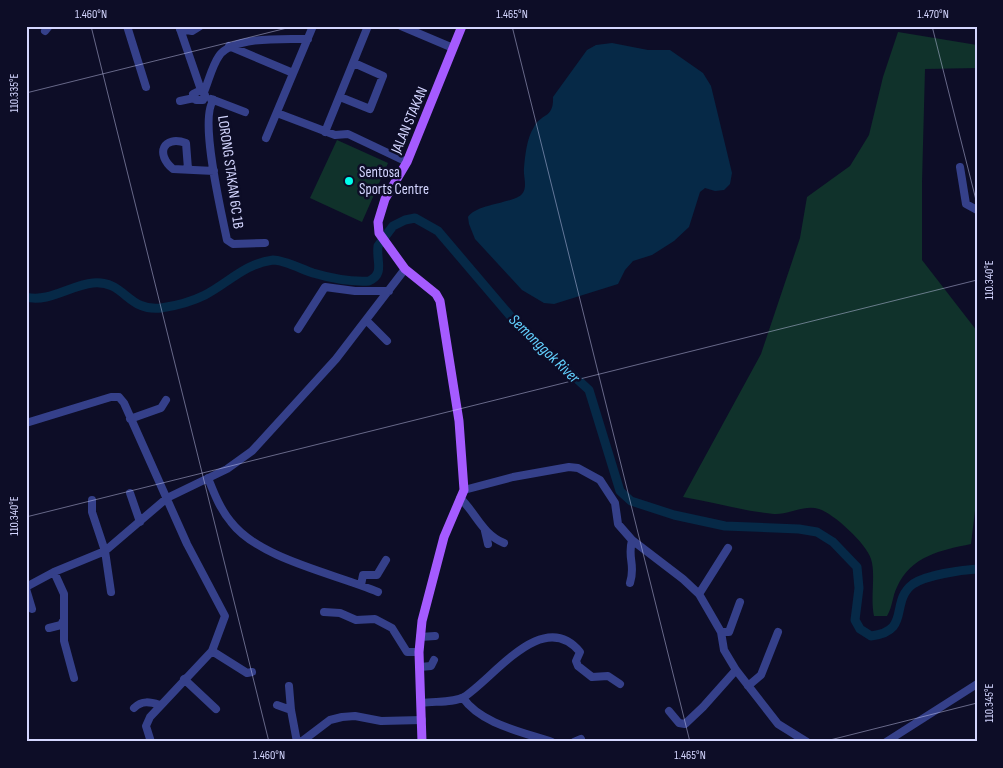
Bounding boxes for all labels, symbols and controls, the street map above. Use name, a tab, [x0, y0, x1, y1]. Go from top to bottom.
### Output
text: 1.460°N	[75, 7, 107, 22]
text: 1.465°N	[496, 7, 528, 22]
text: 1.470°N	[917, 7, 949, 22]
text: 110.335°E	[7, 73, 22, 113]
street label: JALAN STAKAN	[386, 84, 432, 157]
street label: LORONG STAKAN 6C 1B	[213, 114, 248, 230]
place label: Sentosa Sports Centre	[359, 163, 429, 199]
marker: Sentosa Sports Centre	[343, 175, 355, 187]
text: 110.340°E	[982, 260, 997, 300]
water label: Semonggok River	[505, 311, 584, 388]
text: 110.340°E	[7, 496, 22, 536]
text: 110.345°E	[982, 683, 997, 723]
text: 1.460°N	[253, 748, 285, 763]
text: 1.465°N	[674, 748, 706, 763]

